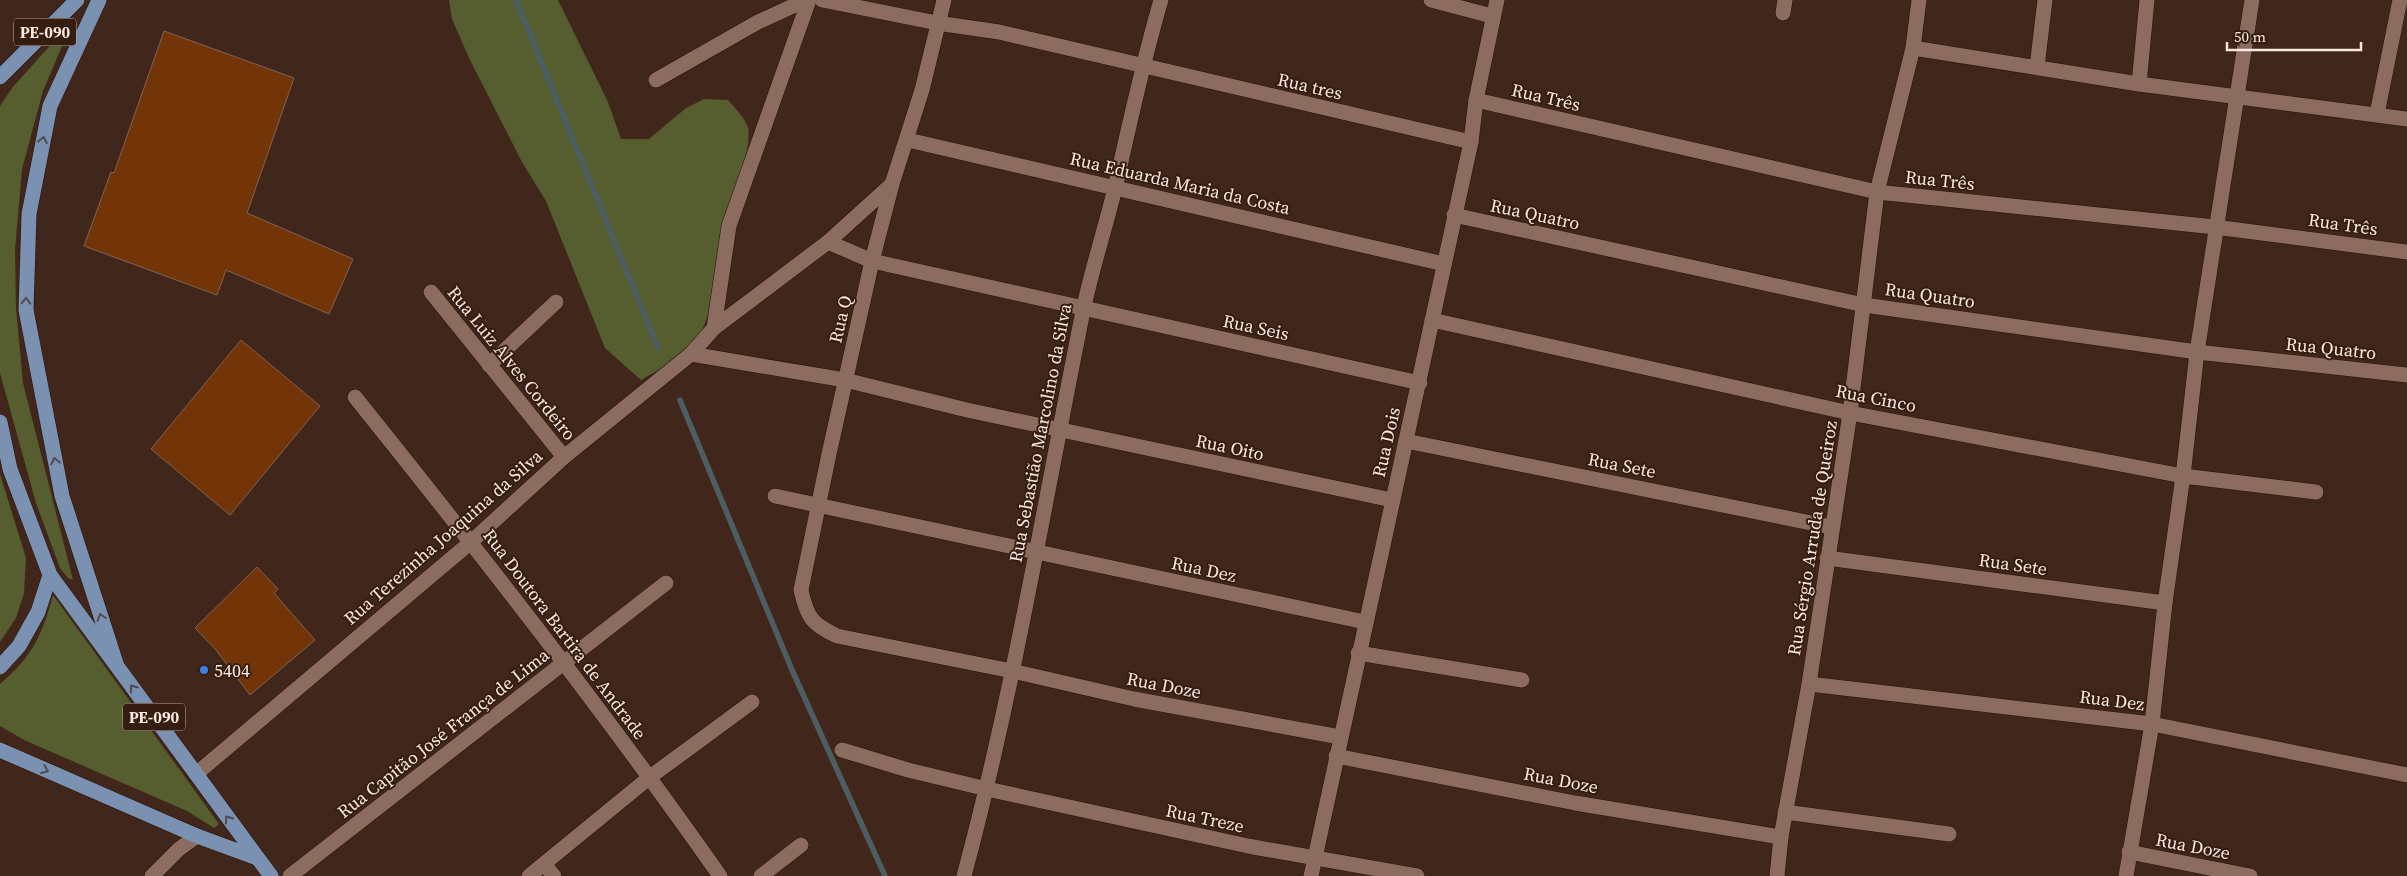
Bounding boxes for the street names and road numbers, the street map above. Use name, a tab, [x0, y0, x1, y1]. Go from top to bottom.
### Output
road number: PE-090	[14, 18, 76, 46]
street label: Rua tres	[1275, 66, 1345, 106]
street label: Rua Três	[1509, 77, 1583, 117]
street label: Rua Eduarda Maria da Costa	[1067, 145, 1293, 221]
street label: Rua Três	[1904, 164, 1976, 196]
street label: Rua Quatro	[1488, 192, 1582, 236]
street label: Rua Três	[2307, 207, 2379, 241]
street label: Rua Quatro	[1883, 276, 1977, 314]
street label: Rua Luiz Alves Cordeiro	[442, 281, 582, 445]
street label: Rua Q	[822, 293, 858, 345]
street label: Rua Sebastião Marcolino da Silva	[1003, 301, 1078, 565]
street label: Rua Seis	[1221, 308, 1292, 346]
street label: Rua Quatro	[2284, 331, 2378, 365]
street label: Rua Cinco	[1834, 378, 1919, 418]
street label: Rua Dois	[1366, 404, 1406, 480]
street label: Rua Sérgio Arruda de Queiroz	[1781, 419, 1843, 657]
street label: Rua Oito	[1194, 428, 1267, 466]
street label: Rua Terezinha Joaquina da Silva	[338, 443, 548, 630]
street label: Rua Sete	[1586, 446, 1658, 484]
street label: Rua Doutora Bartira de Andrade	[477, 524, 653, 744]
street label: Rua Sete	[1977, 547, 2049, 581]
street label: Rua Dez	[1169, 550, 1239, 588]
street label: Rua Capitão José França de Lima	[332, 642, 555, 824]
street label: Rua Doze	[1125, 666, 1203, 704]
street label: Rua Dez	[2078, 684, 2146, 716]
road number: PE-090	[123, 704, 185, 730]
street label: Rua Doze	[1522, 761, 1600, 799]
street label: Rua Treze	[1164, 798, 1246, 838]
street label: Rua Doze	[2154, 827, 2232, 865]

